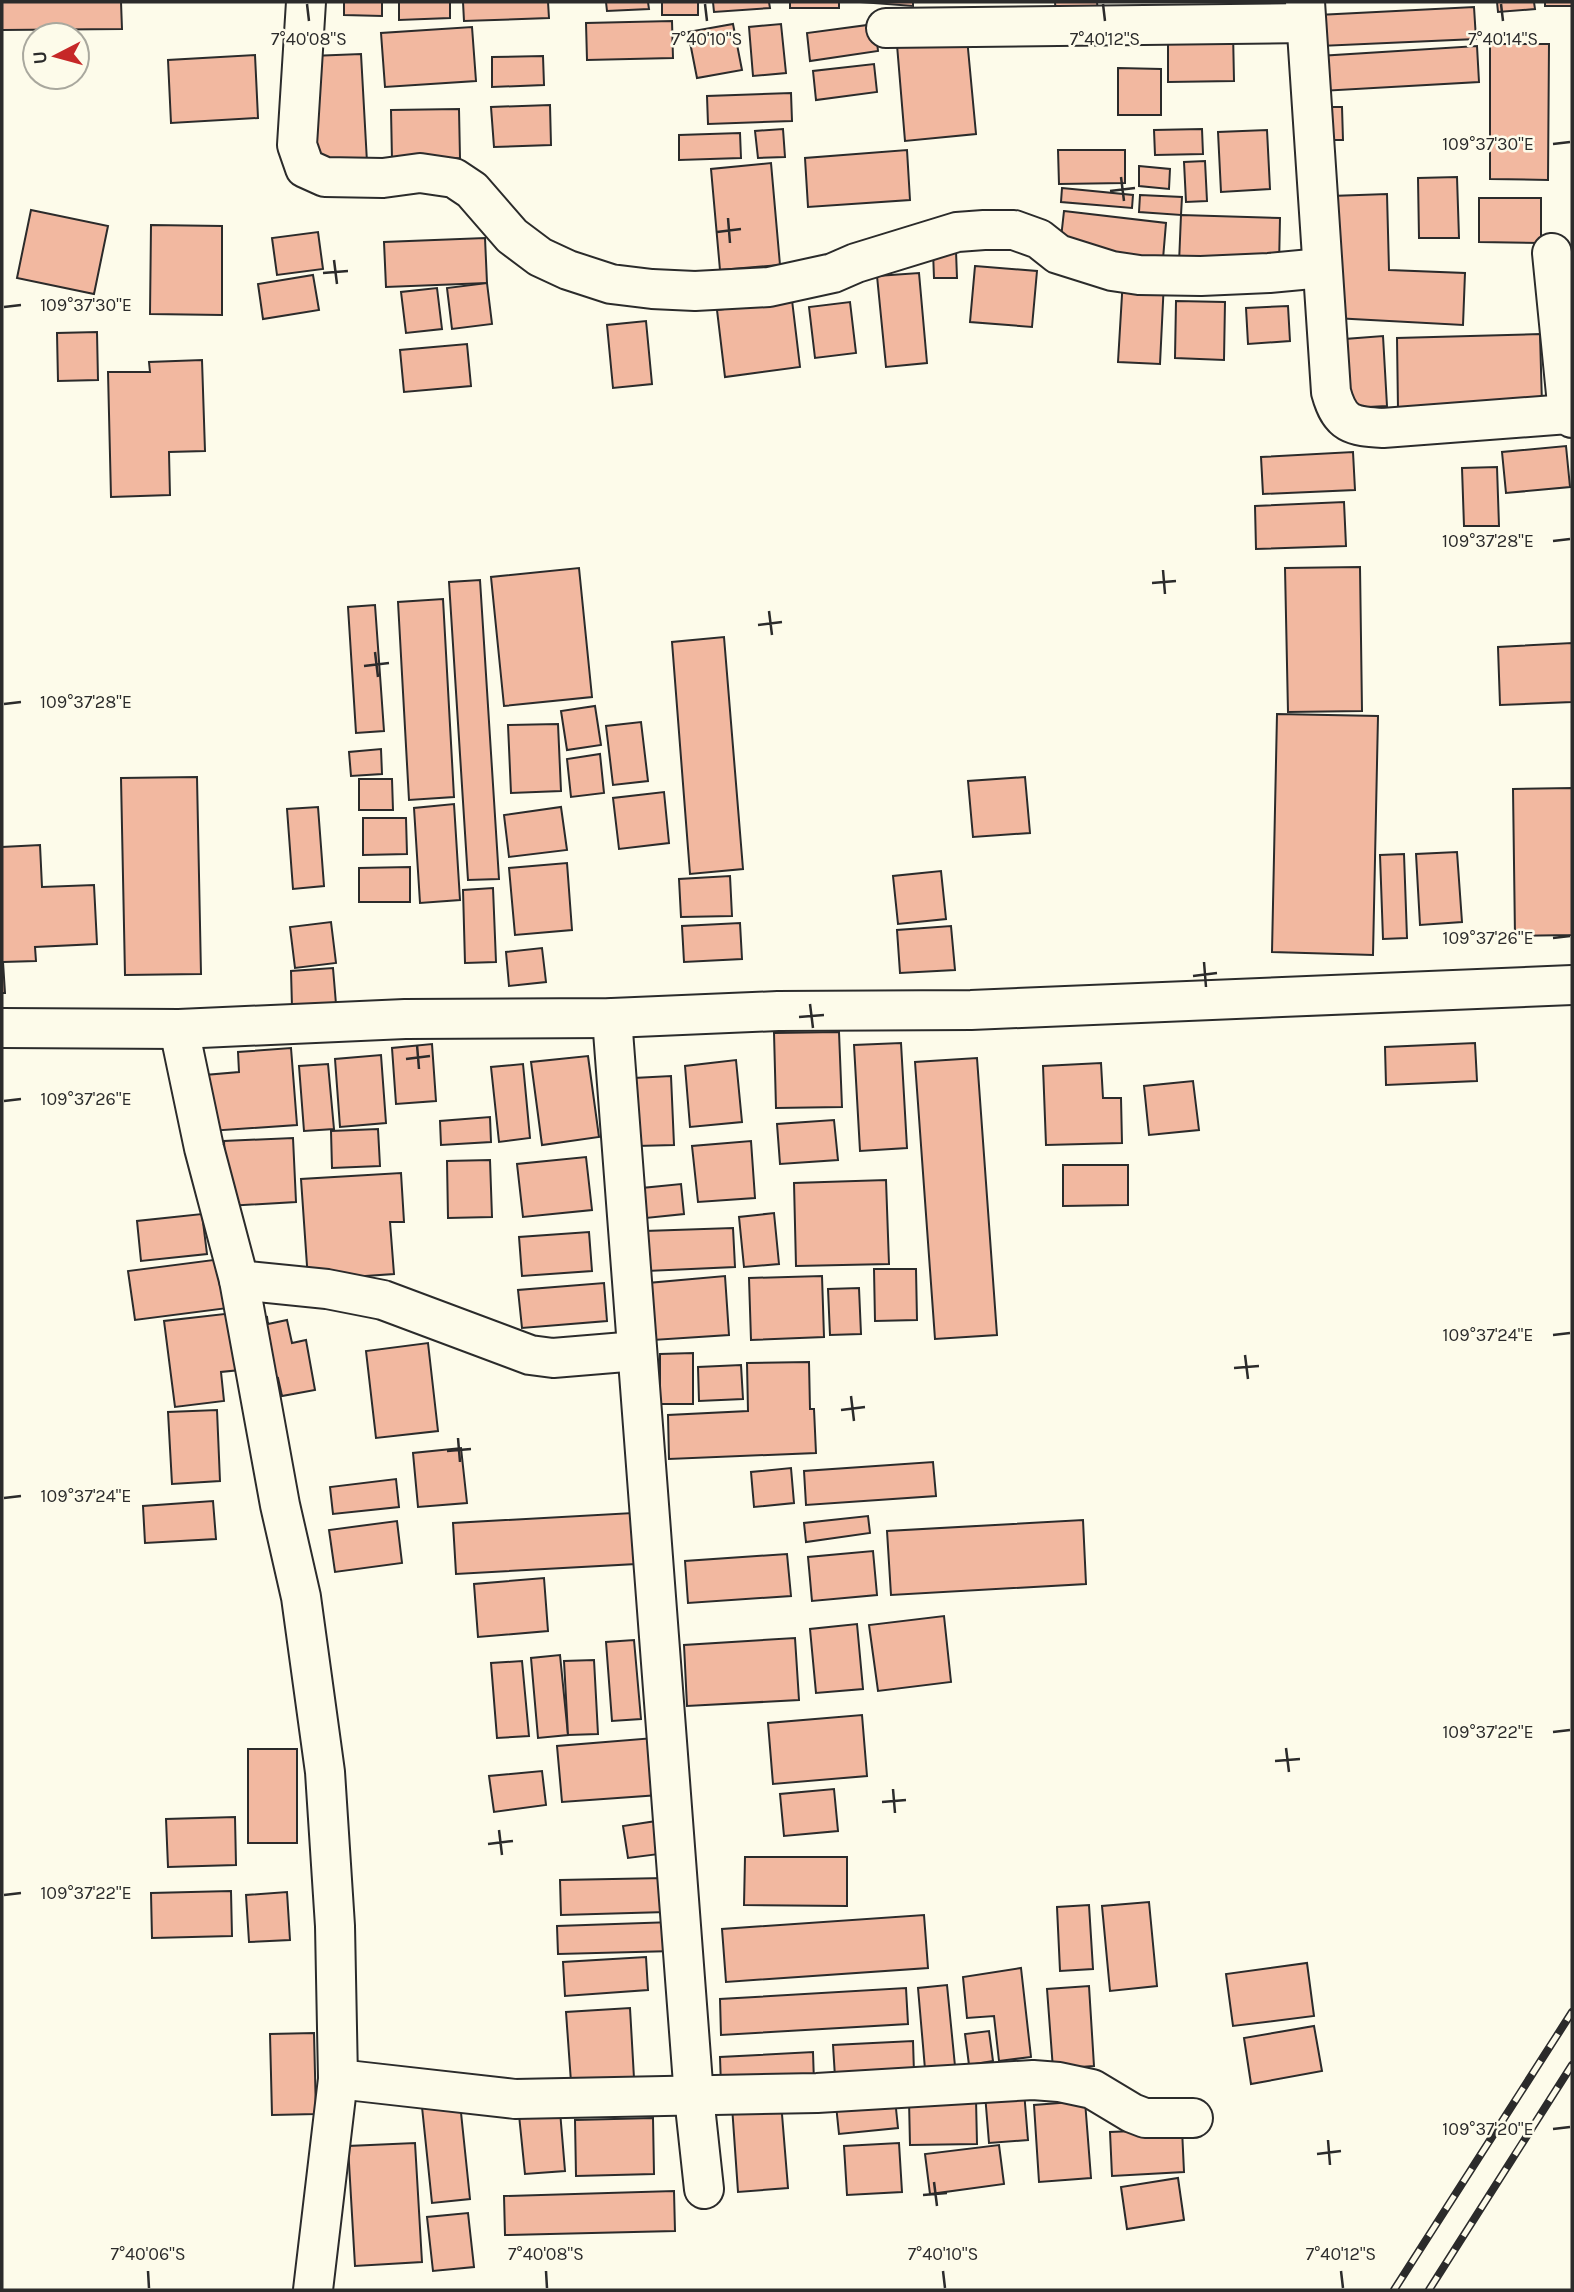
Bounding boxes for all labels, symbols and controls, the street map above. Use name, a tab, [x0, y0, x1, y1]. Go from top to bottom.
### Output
north arrow	[21, 21, 91, 91]
text: 7°40'08"S	[271, 28, 347, 50]
text: 7°40'10"S	[672, 28, 742, 50]
text: 7°40'12"S	[1070, 28, 1140, 50]
text: 7°40'14"S	[1468, 28, 1538, 50]
text: U	[28, 50, 52, 65]
text: 109°37'30"E	[1442, 133, 1534, 155]
text: 109°37'30"E	[40, 294, 132, 316]
text: 109°37'28"E	[1442, 530, 1534, 552]
text: 109°37'28"E	[40, 691, 132, 713]
text: 109°37'26"E	[1442, 927, 1534, 949]
text: 109°37'26"E	[40, 1088, 132, 1110]
text: 109°37'24"E	[1443, 1324, 1533, 1346]
text: 109°37'24"E	[41, 1485, 131, 1507]
text: 109°37'22"E	[1442, 1721, 1534, 1743]
text: 109°37'22"E	[40, 1882, 132, 1904]
text: 109°37'20"E	[1442, 2118, 1534, 2140]
text: 7°40'06"S	[110, 2243, 186, 2265]
text: 7°40'08"S	[508, 2243, 584, 2265]
text: 7°40'10"S	[908, 2243, 978, 2265]
text: 7°40'12"S	[1306, 2243, 1376, 2265]

